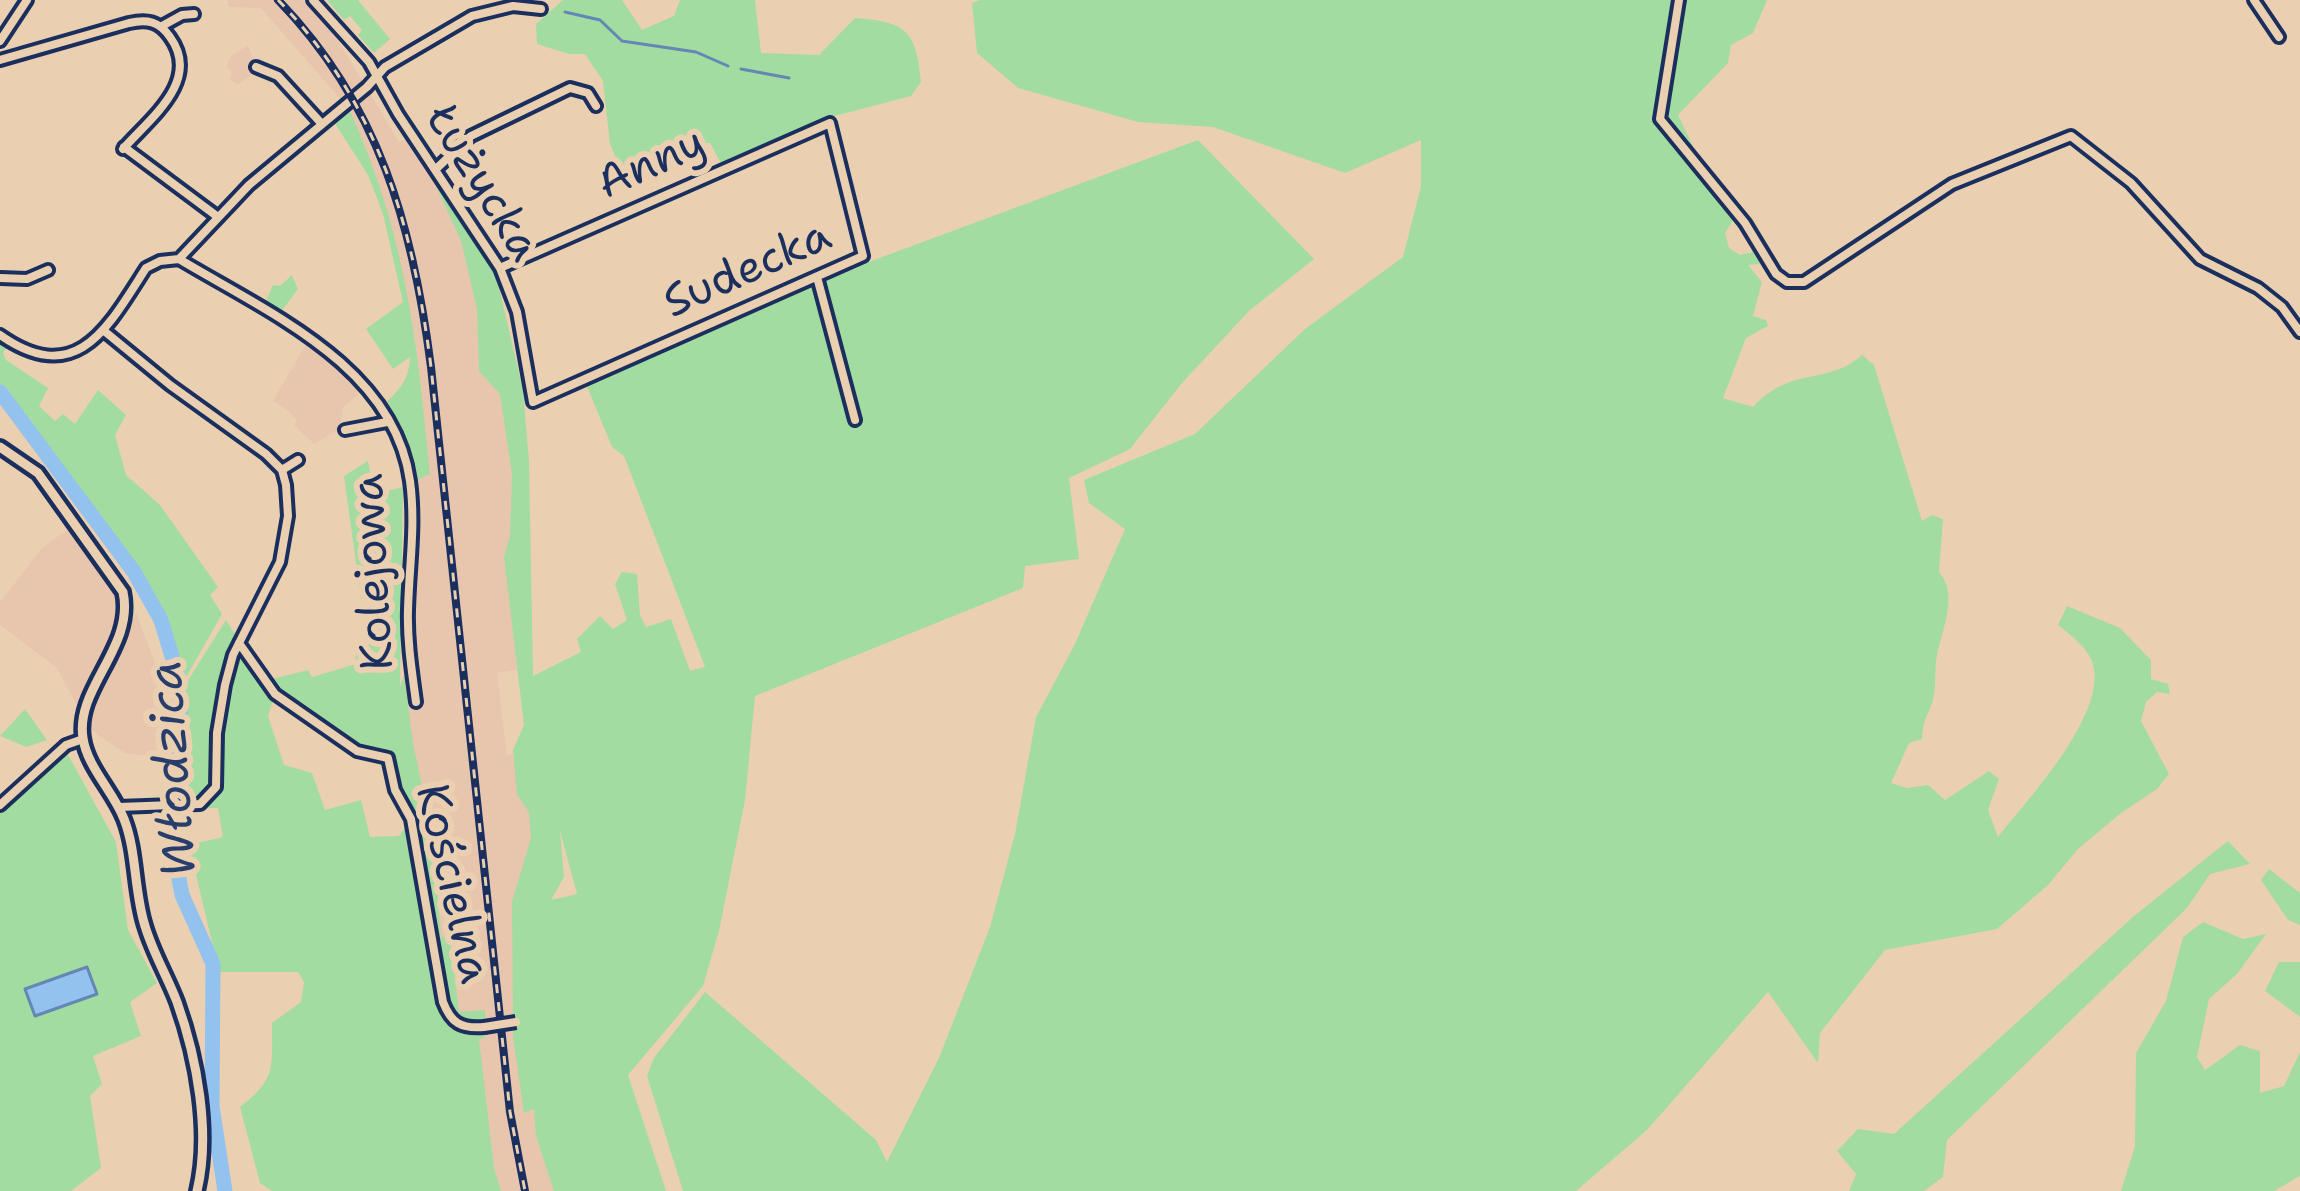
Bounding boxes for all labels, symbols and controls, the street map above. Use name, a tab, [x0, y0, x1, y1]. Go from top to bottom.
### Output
street label: Łużycka	[412, 96, 550, 272]
street label: Anny	[589, 117, 715, 213]
street label: Sudecka	[656, 210, 840, 332]
street label: Kolejowa	[343, 472, 407, 672]
water label: Włodzica	[139, 659, 211, 879]
street label: Kościelna	[402, 779, 500, 989]

